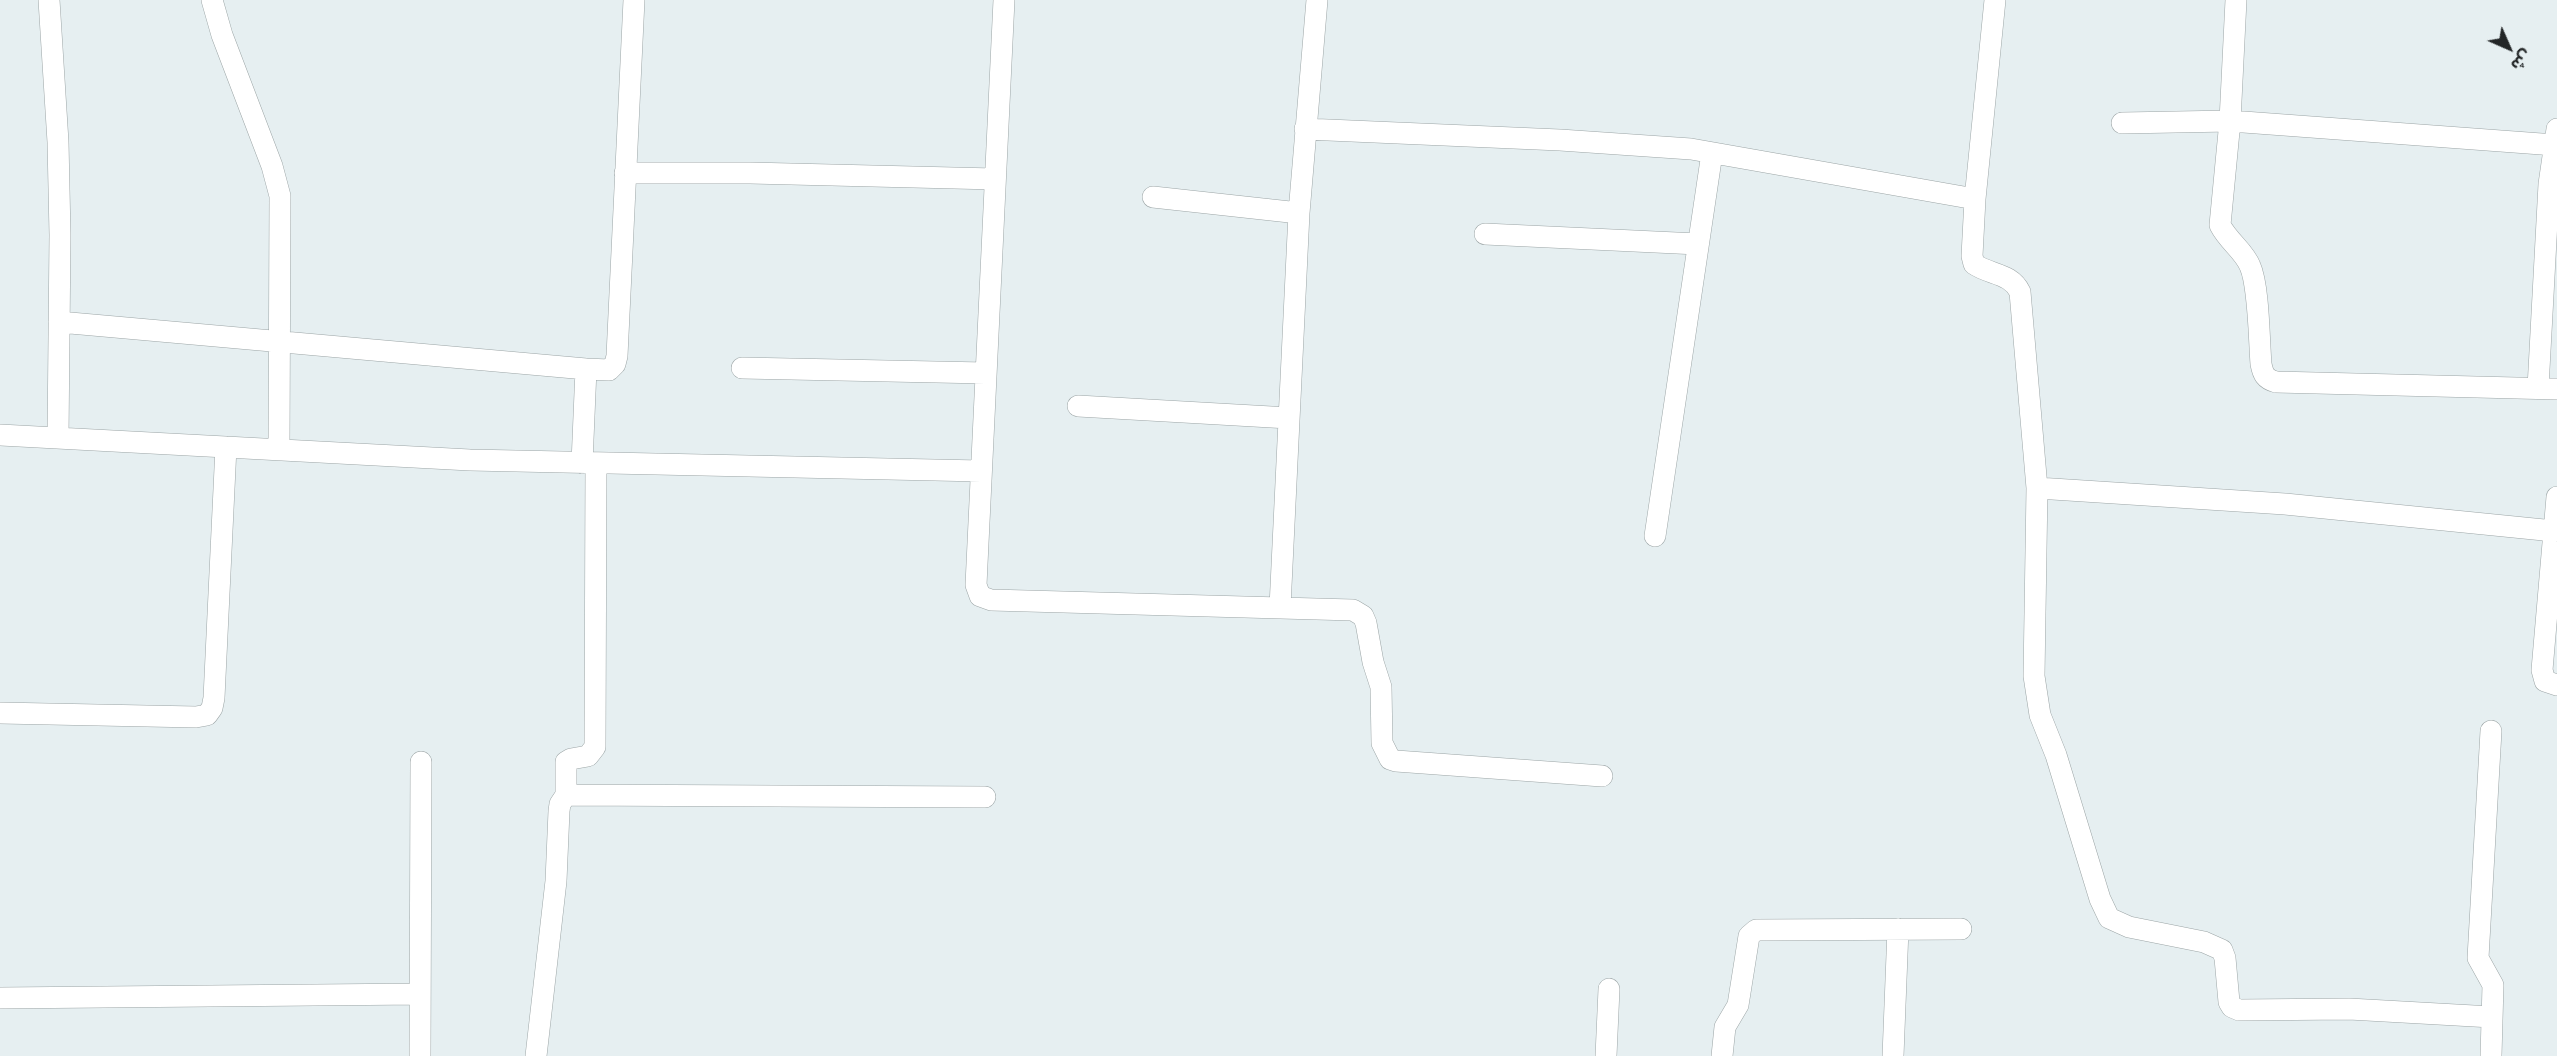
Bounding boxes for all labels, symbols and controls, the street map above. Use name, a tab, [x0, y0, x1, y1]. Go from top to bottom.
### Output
north arrow	[2479, 18, 2539, 78]
text: ش	[2508, 47, 2537, 76]

